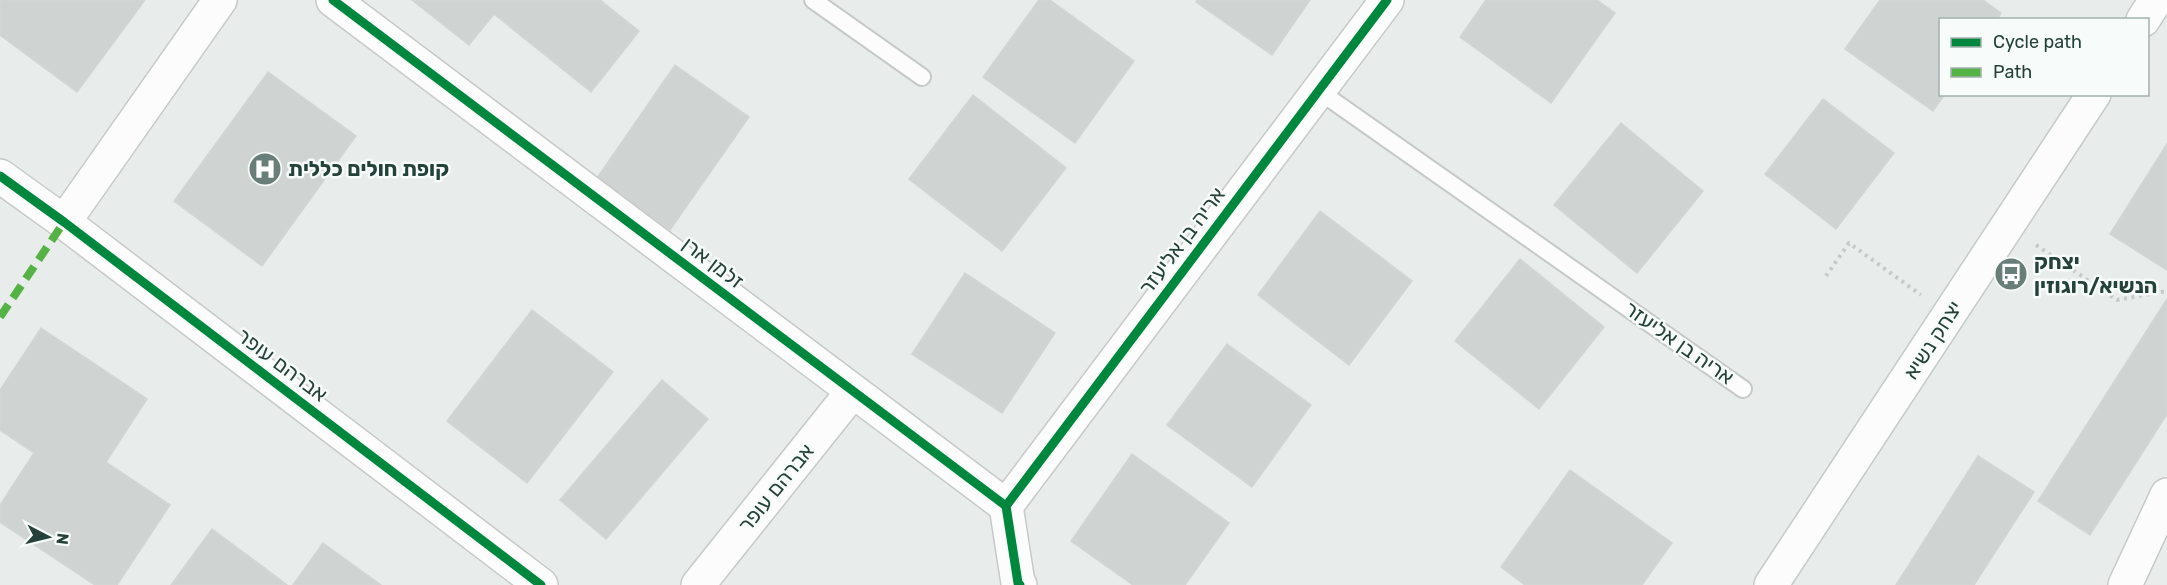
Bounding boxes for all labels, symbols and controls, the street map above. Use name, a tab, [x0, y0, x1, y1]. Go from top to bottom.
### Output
legend	[1939, 18, 2149, 96]
text: Cycle path	[1993, 31, 2082, 53]
text: Path	[1993, 61, 2032, 83]
hospital icon: קופת חולים כללית	[247, 151, 283, 187]
place label: קופת חולים כללית	[288, 156, 449, 181]
street label: אריה בן אליעזר	[1133, 182, 1230, 299]
street label: זלמן ארן	[677, 231, 749, 294]
place label: יצחק הנשיא/רוגוזין	[2034, 249, 2157, 298]
bus stop icon: יצחק הנשיא/רוגוזין	[1993, 256, 2029, 292]
street label: אריה בן אליעזר	[1620, 296, 1739, 389]
street label: יצחק נשיא	[1898, 296, 1967, 384]
street label: אברהם עופר	[232, 323, 332, 407]
street label: אברהם עופר	[732, 439, 819, 537]
north arrow	[18, 507, 78, 567]
text: N	[52, 532, 73, 546]

